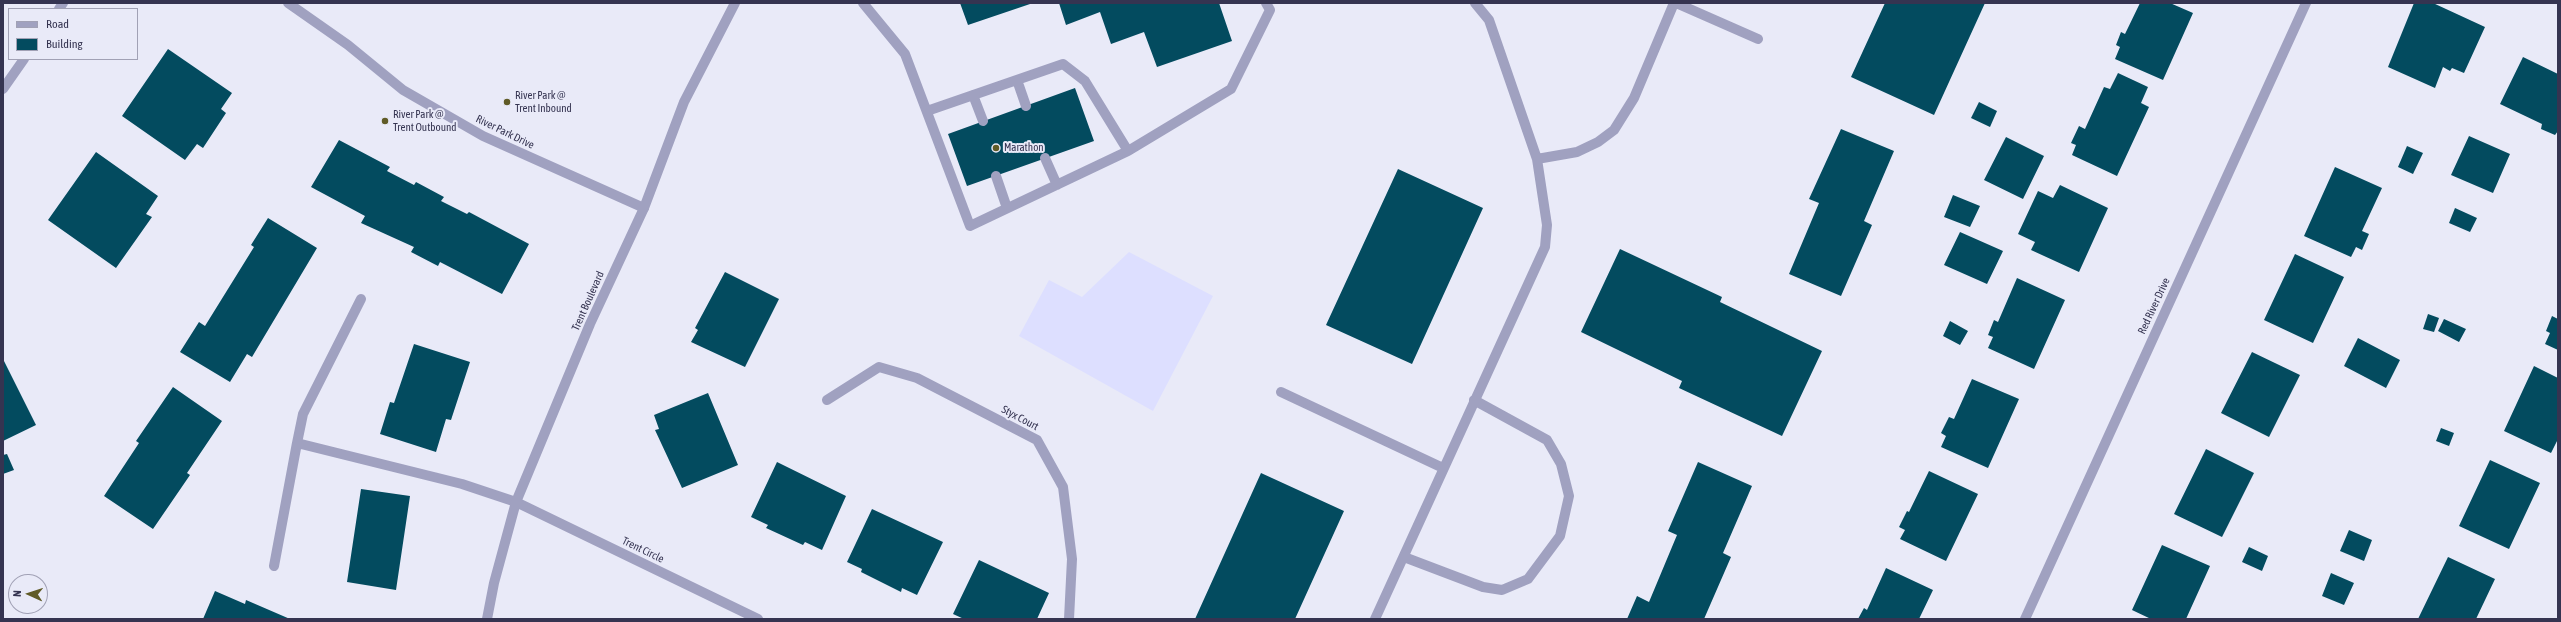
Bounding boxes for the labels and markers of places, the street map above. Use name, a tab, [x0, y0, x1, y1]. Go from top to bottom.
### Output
place label: River Park @ Trent Inbound	[515, 89, 572, 115]
marker: River Park @ Trent Inbound	[502, 97, 512, 107]
place label: River Park @ Trent Outbound	[393, 108, 457, 134]
marker: River Park @ Trent Outbound	[380, 116, 390, 126]
place label: Marathon	[1004, 141, 1044, 155]
marker: Marathon	[991, 143, 1001, 153]

